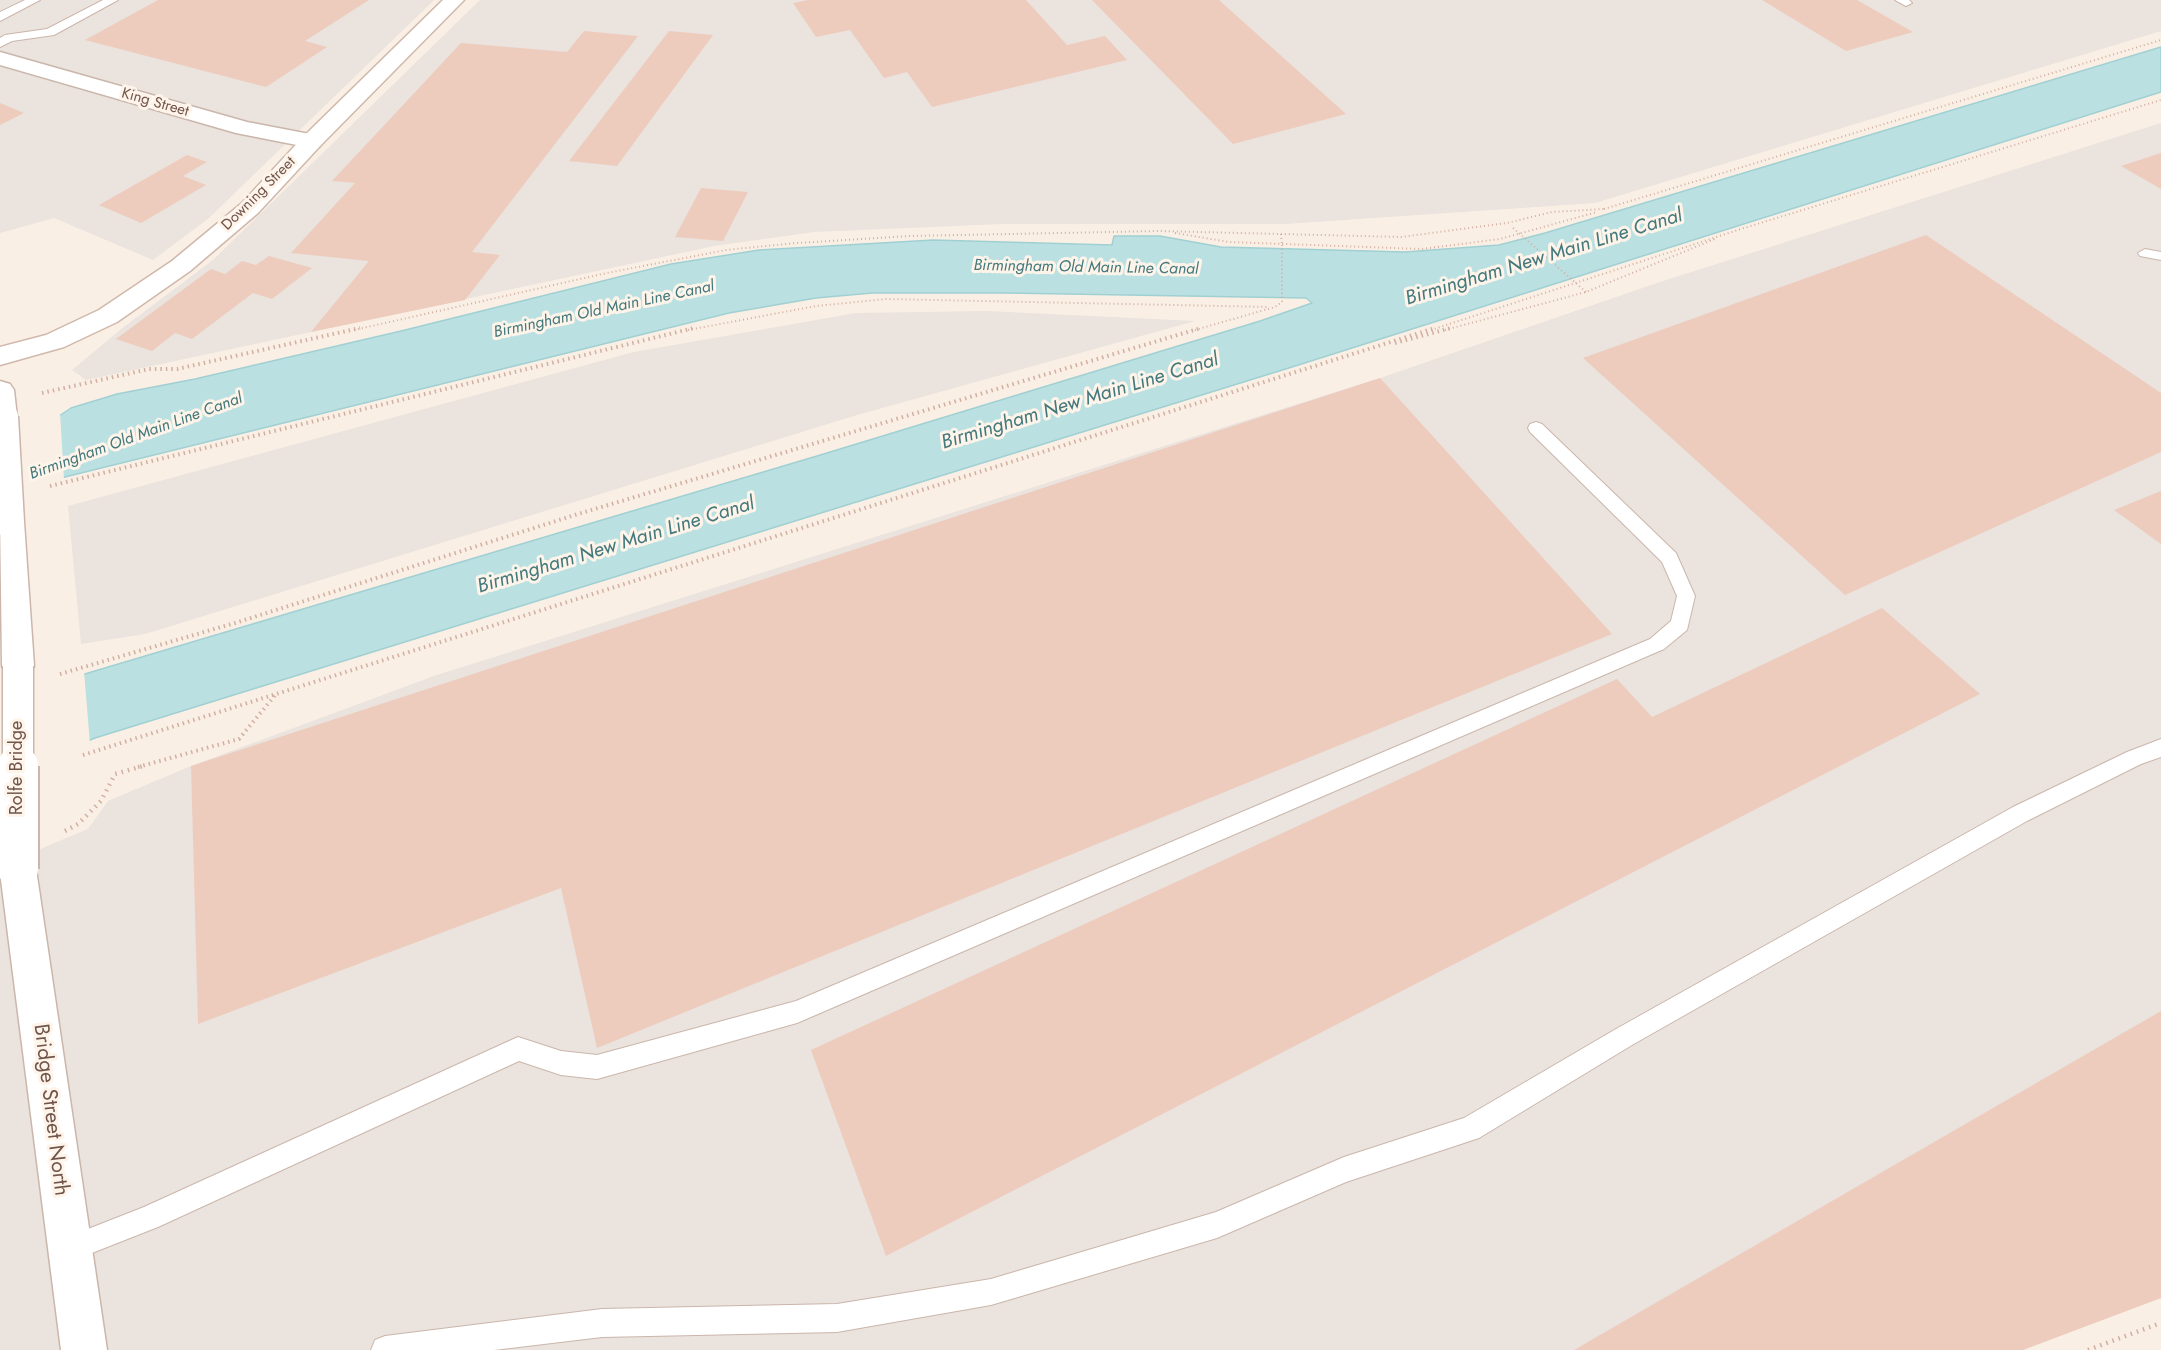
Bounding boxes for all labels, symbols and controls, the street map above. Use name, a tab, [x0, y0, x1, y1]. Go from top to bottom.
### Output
street label: King Street	[119, 85, 191, 121]
street label: Downing Street	[218, 153, 300, 235]
water label: Birmingham New Main Line Canal	[1403, 204, 1685, 312]
water label: Birmingham Old Main Line Canal	[973, 256, 1199, 280]
water label: Birmingham Old Main Line Canal	[492, 277, 716, 343]
water label: Birmingham New Main Line Canal	[939, 348, 1221, 456]
water label: Birmingham Old Main Line Canal	[27, 389, 245, 485]
water label: Birmingham New Main Line Canal	[475, 492, 757, 600]
street label: Rolfe Bridge	[7, 721, 29, 815]
street label: Bridge Street North	[27, 1023, 73, 1197]

